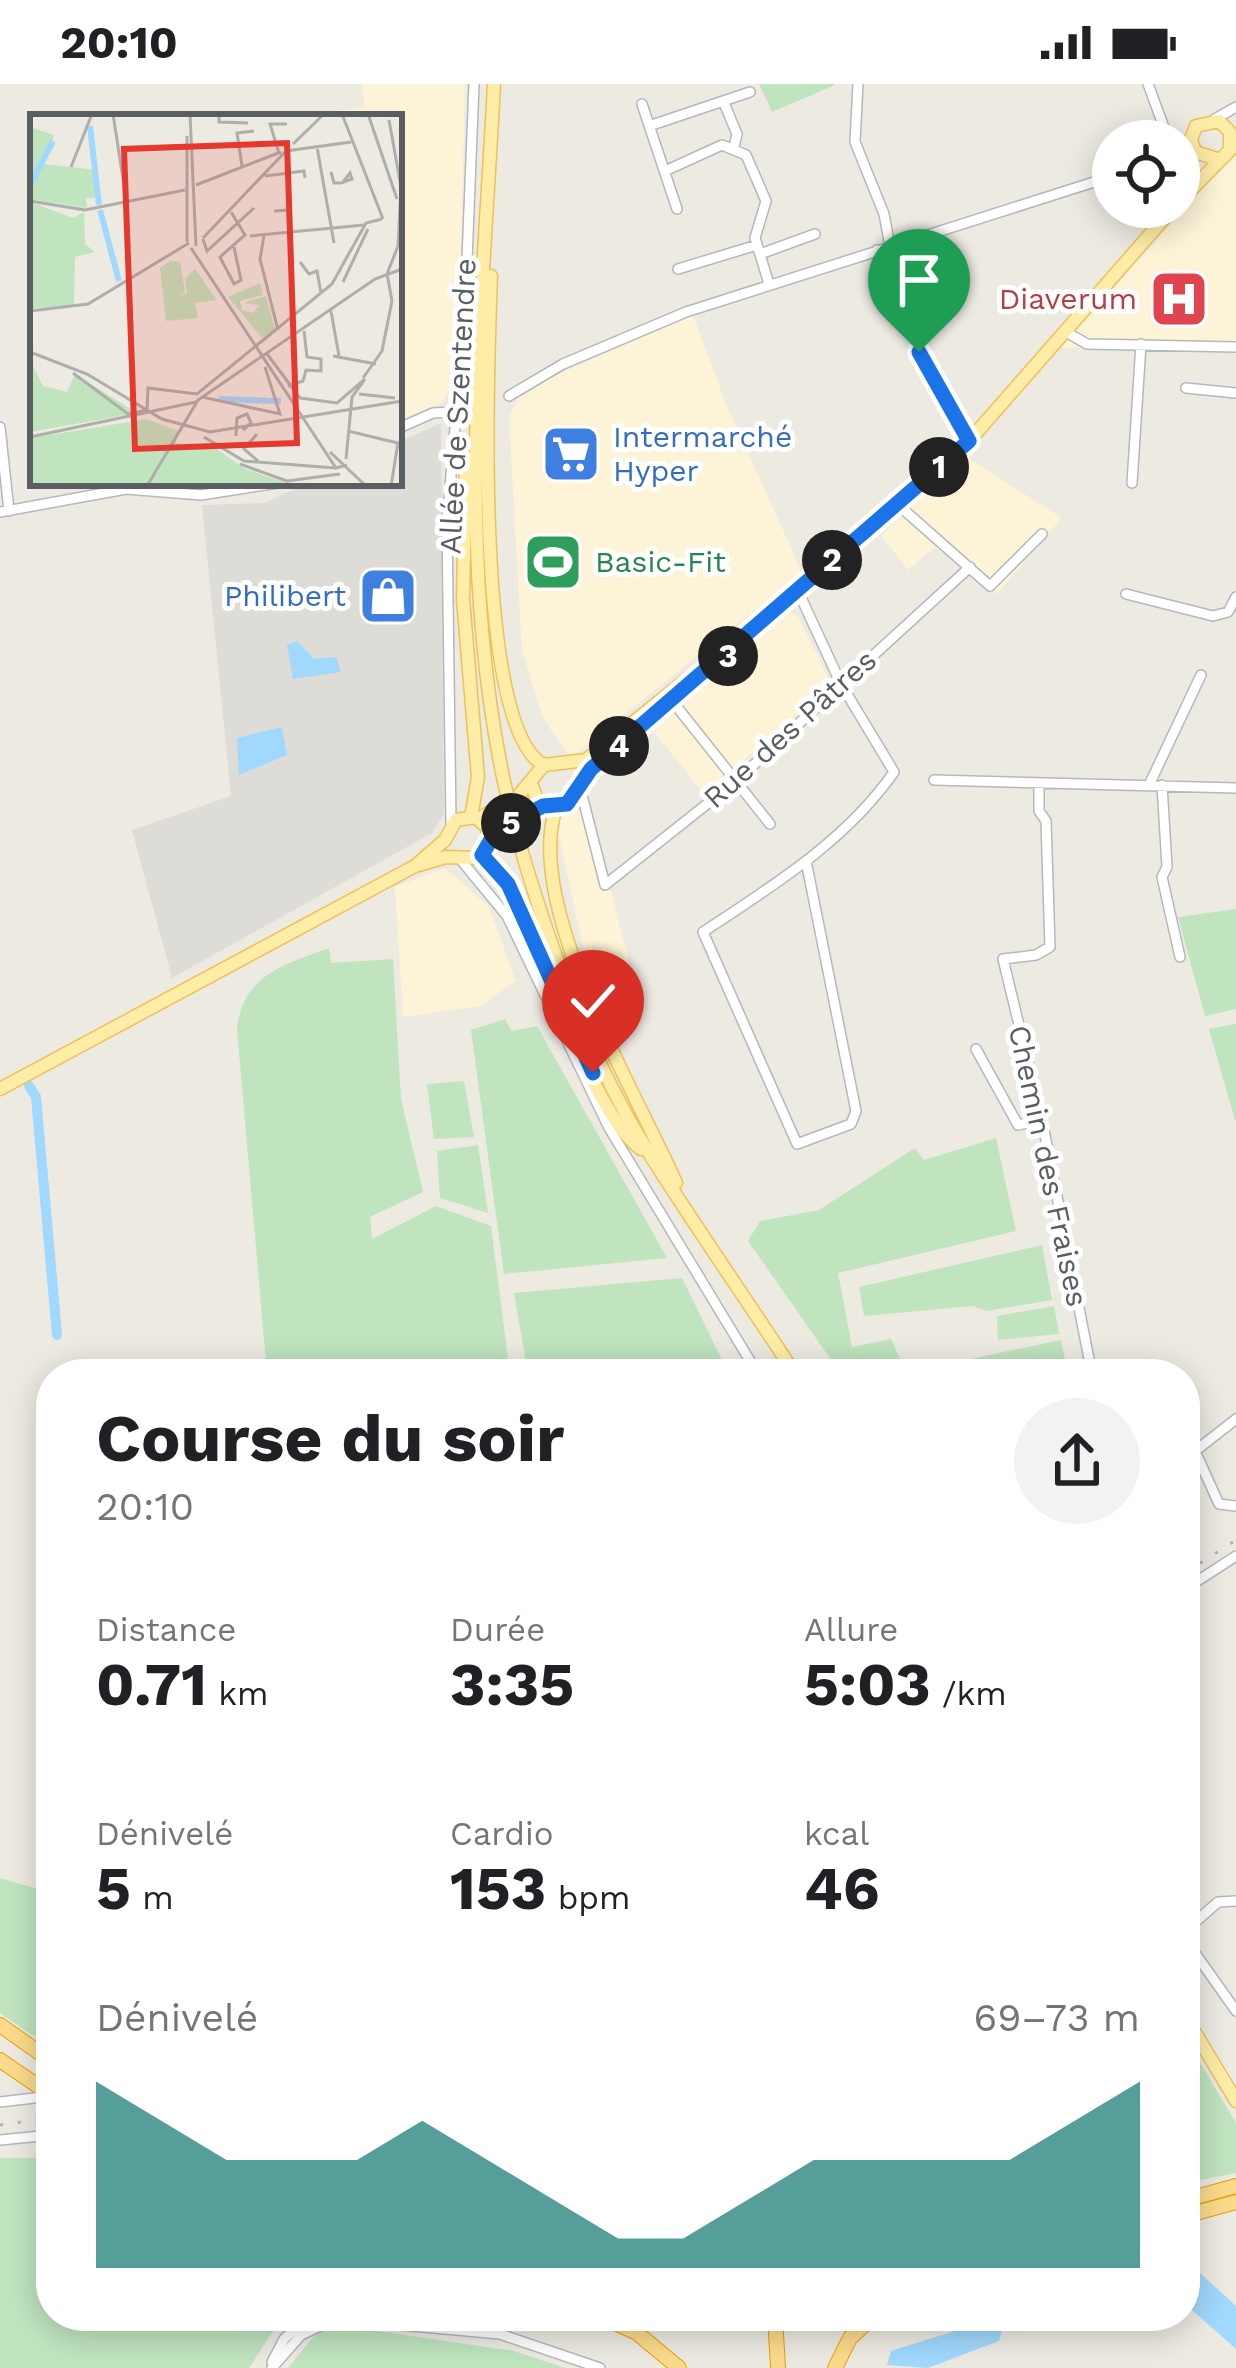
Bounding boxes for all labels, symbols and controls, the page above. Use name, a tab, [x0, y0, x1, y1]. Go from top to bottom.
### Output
text: 20:10	[60, 16, 178, 69]
inset map	[30, 114, 402, 486]
map controls	[1092, 120, 1200, 228]
button: locate	[1092, 120, 1200, 228]
pin	[868, 229, 970, 352]
icon: arrive	[886, 247, 952, 313]
street label: Allée de Szentendre	[432, 257, 483, 555]
hospital icon: Diaverum	[1148, 268, 1210, 330]
place label: Diaverum	[999, 281, 1137, 316]
place label: Intermarché Hyper	[613, 419, 792, 488]
supermarket icon: Intermarché Hyper	[540, 423, 602, 485]
pin: 1	[909, 437, 969, 497]
text: 1	[932, 447, 946, 486]
pin: 2	[802, 530, 862, 590]
sports icon: Basic-Fit	[522, 531, 584, 593]
text: 2	[822, 540, 842, 579]
place label: Basic-Fit	[595, 544, 726, 579]
shop icon: Philibert	[357, 565, 419, 627]
place label: Philibert	[224, 578, 346, 613]
pin: 3	[698, 626, 758, 686]
text: 3	[718, 636, 738, 675]
street label: Rue des Pâtres	[696, 642, 883, 815]
pin: 4	[589, 716, 649, 776]
text: 4	[608, 726, 630, 765]
pin: 5	[481, 793, 541, 853]
text: 5	[501, 803, 521, 842]
pin	[542, 950, 644, 1073]
icon: check	[560, 968, 626, 1034]
street label: Chemin des Fraises	[1002, 1022, 1095, 1310]
button: share	[1014, 1398, 1140, 1524]
text: Course du soir	[96, 1400, 564, 1477]
text: 20:10	[96, 1484, 194, 1529]
text: Distance	[96, 1610, 236, 1649]
text: Durée	[450, 1610, 545, 1649]
text: Allure	[804, 1610, 898, 1649]
text: 0.71	[96, 1649, 207, 1720]
text: 3:35	[450, 1649, 574, 1720]
text: 5:03	[804, 1649, 931, 1720]
text: km	[207, 1674, 268, 1713]
text: /km	[931, 1674, 1007, 1713]
text: Dénivelé	[96, 1814, 233, 1853]
text: Cardio	[450, 1814, 554, 1853]
text: kcal	[804, 1814, 869, 1853]
text: 5	[96, 1853, 131, 1924]
text: 153	[450, 1853, 546, 1924]
text: 46	[804, 1853, 880, 1924]
text: m	[131, 1878, 174, 1917]
text: bpm	[546, 1878, 631, 1917]
text: Dénivelé	[96, 1995, 258, 2040]
text: 69–73 m	[974, 1995, 1140, 2040]

